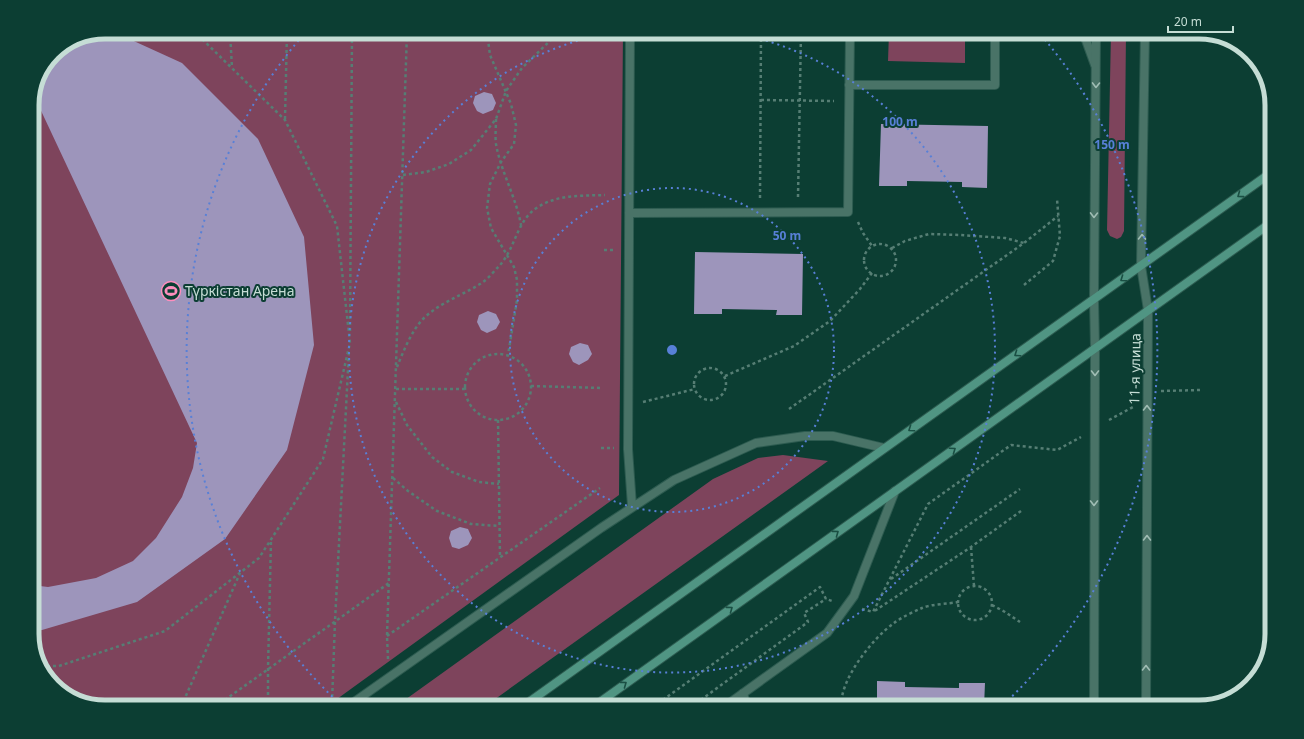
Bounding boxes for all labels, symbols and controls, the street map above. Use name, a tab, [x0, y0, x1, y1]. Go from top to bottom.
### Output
scale bar	[1168, 8, 1233, 34]
text: 20 m	[1174, 13, 1202, 30]
one-way arrow	[1092, 82, 1100, 88]
text: 100 m	[882, 113, 918, 130]
text: 150 m	[1094, 136, 1130, 153]
one-way arrow	[1237, 190, 1244, 198]
one-way arrow	[1090, 212, 1099, 218]
text: 50 m	[773, 227, 801, 244]
one-way arrow	[1138, 234, 1146, 240]
one-way arrow	[1120, 274, 1127, 282]
sports icon: Түркістан Арена	[160, 280, 182, 302]
place label: Түркістан Арена	[185, 281, 294, 300]
street label: 11-я улица	[1124, 333, 1145, 405]
centre of rings	[665, 343, 679, 357]
one-way arrow	[1014, 349, 1021, 357]
one-way arrow	[1091, 370, 1099, 376]
one-way arrow	[1143, 405, 1151, 411]
one-way arrow	[908, 424, 915, 432]
one-way arrow	[949, 447, 956, 455]
one-way arrow	[1090, 500, 1098, 506]
one-way arrow	[832, 530, 839, 538]
one-way arrow	[1142, 535, 1151, 541]
one-way arrow	[726, 606, 733, 614]
one-way arrow	[1142, 665, 1150, 671]
one-way arrow	[620, 682, 627, 689]

